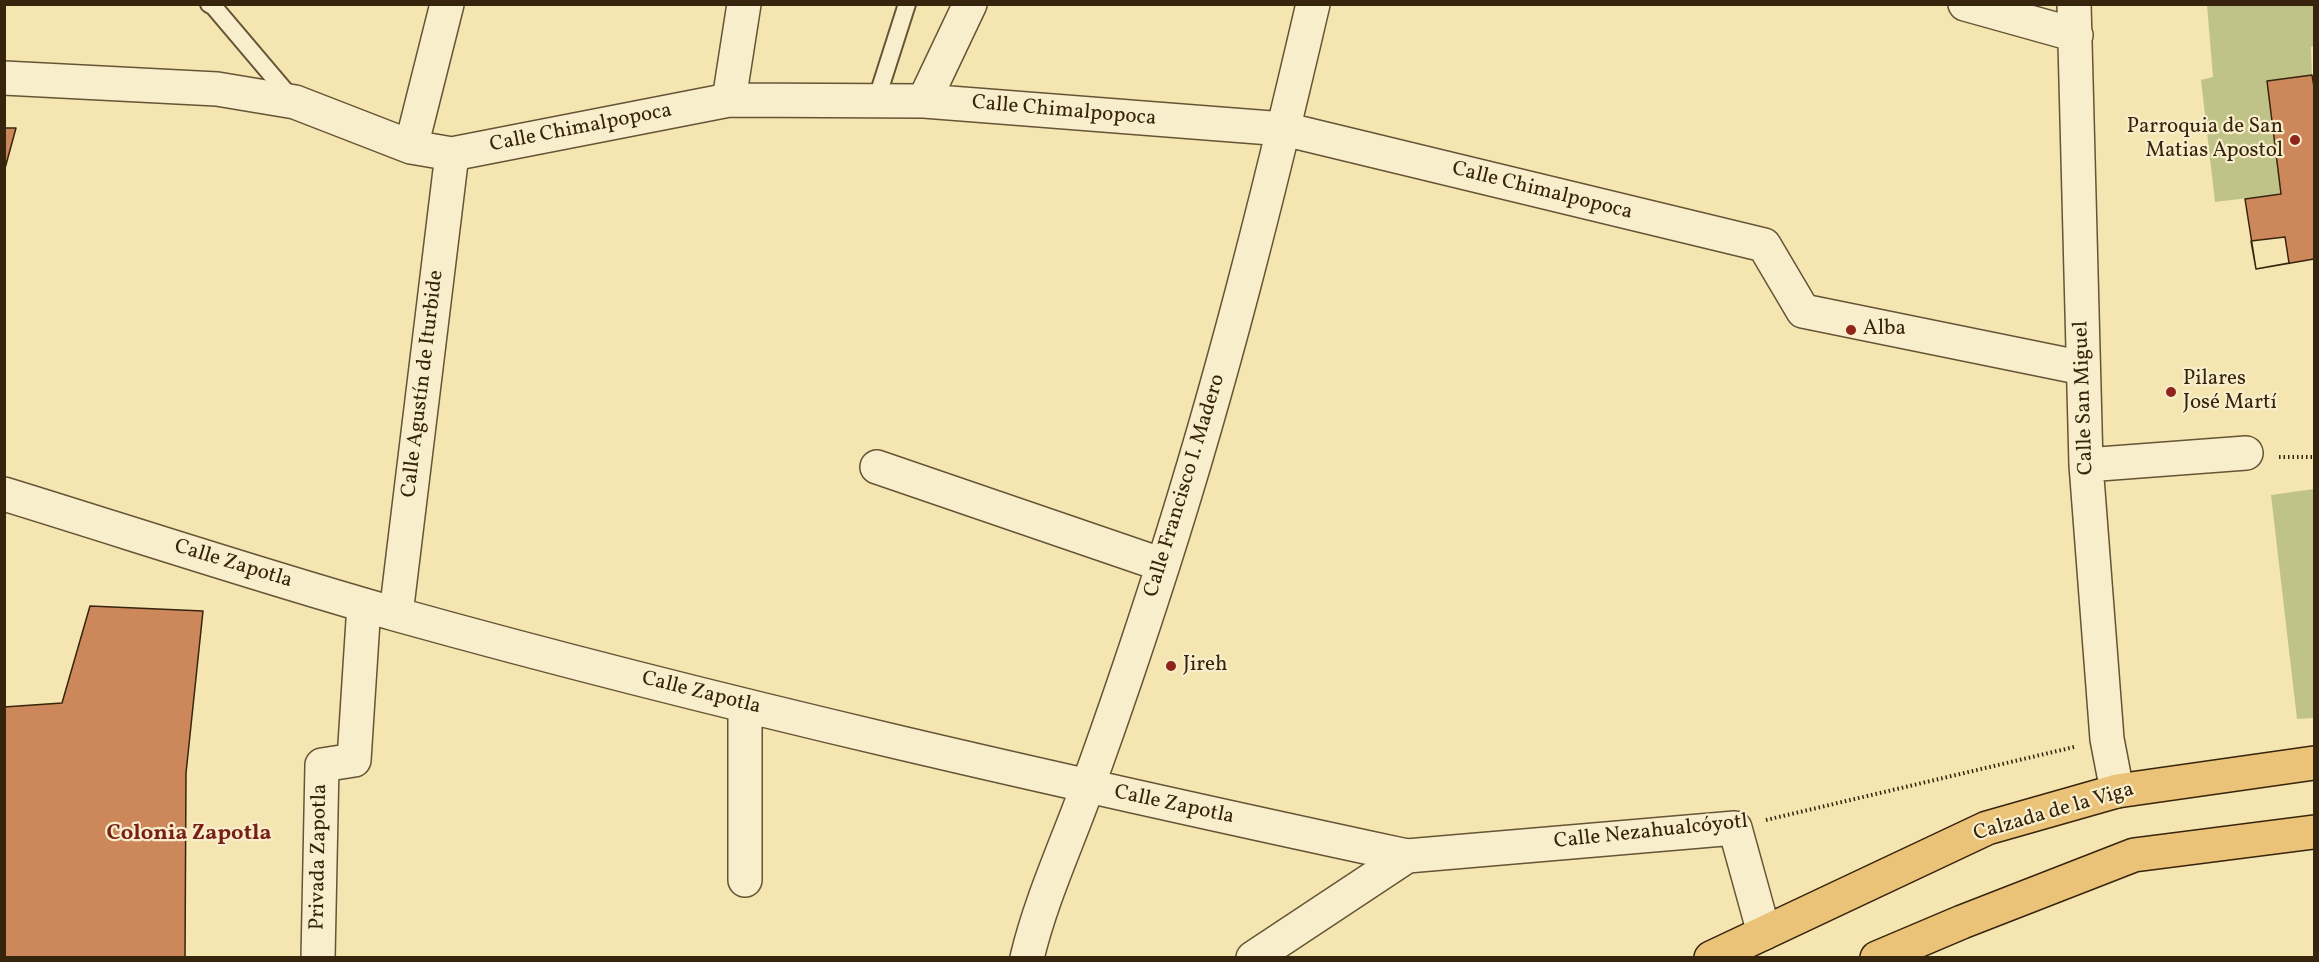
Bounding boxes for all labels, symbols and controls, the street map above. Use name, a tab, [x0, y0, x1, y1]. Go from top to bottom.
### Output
street label: Calle Chimalpopoca	[971, 91, 1157, 133]
street label: Calle Chimalpopoca	[488, 99, 674, 159]
place label: Parroquia de San Matias Apostol	[2127, 115, 2283, 165]
marker: Parroquia de San Matias Apostol	[2288, 133, 2302, 147]
street label: Calle Chimalpopoca	[1449, 157, 1635, 227]
street label: Calle Agustín de Iturbide	[398, 269, 450, 499]
place label: Alba	[1863, 317, 1906, 343]
street label: Calle San Miguel	[2070, 320, 2100, 476]
marker: Alba	[1844, 323, 1858, 337]
place label: Pilares José Martí	[2183, 367, 2277, 417]
street label: Calle Francisco I. Madero	[1140, 372, 1232, 600]
marker: Pilares José Martí	[2164, 385, 2178, 399]
street label: Calle Zapotla	[171, 535, 295, 595]
place label: Jireh	[1183, 653, 1227, 679]
marker: Jireh	[1164, 659, 1178, 673]
street label: Calle Zapotla	[639, 667, 763, 721]
street label: Calzada de la Viga	[1971, 778, 2137, 848]
street label: Calle Zapotla	[1112, 781, 1236, 831]
street label: Privada Zapotla	[306, 784, 334, 930]
street label: Calle Nezahualcóyotl	[1553, 810, 1749, 856]
district label: Colonia Zapotla	[107, 822, 271, 848]

